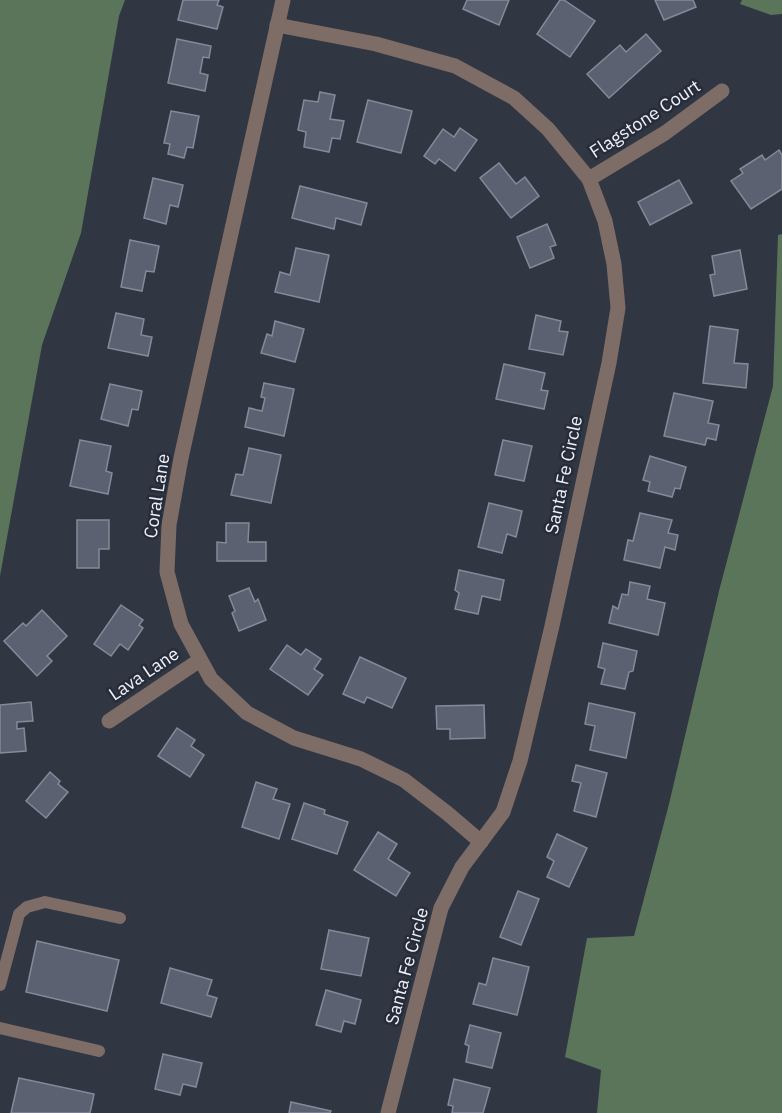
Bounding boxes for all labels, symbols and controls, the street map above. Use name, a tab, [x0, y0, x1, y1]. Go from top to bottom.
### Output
street label: Flagstone Court	[585, 74, 705, 163]
street label: Santa Fe Circle	[540, 414, 587, 536]
street label: Coral Lane	[138, 452, 175, 540]
street label: Lava Lane	[104, 642, 183, 705]
street label: Santa Fe Circle	[380, 905, 433, 1027]

